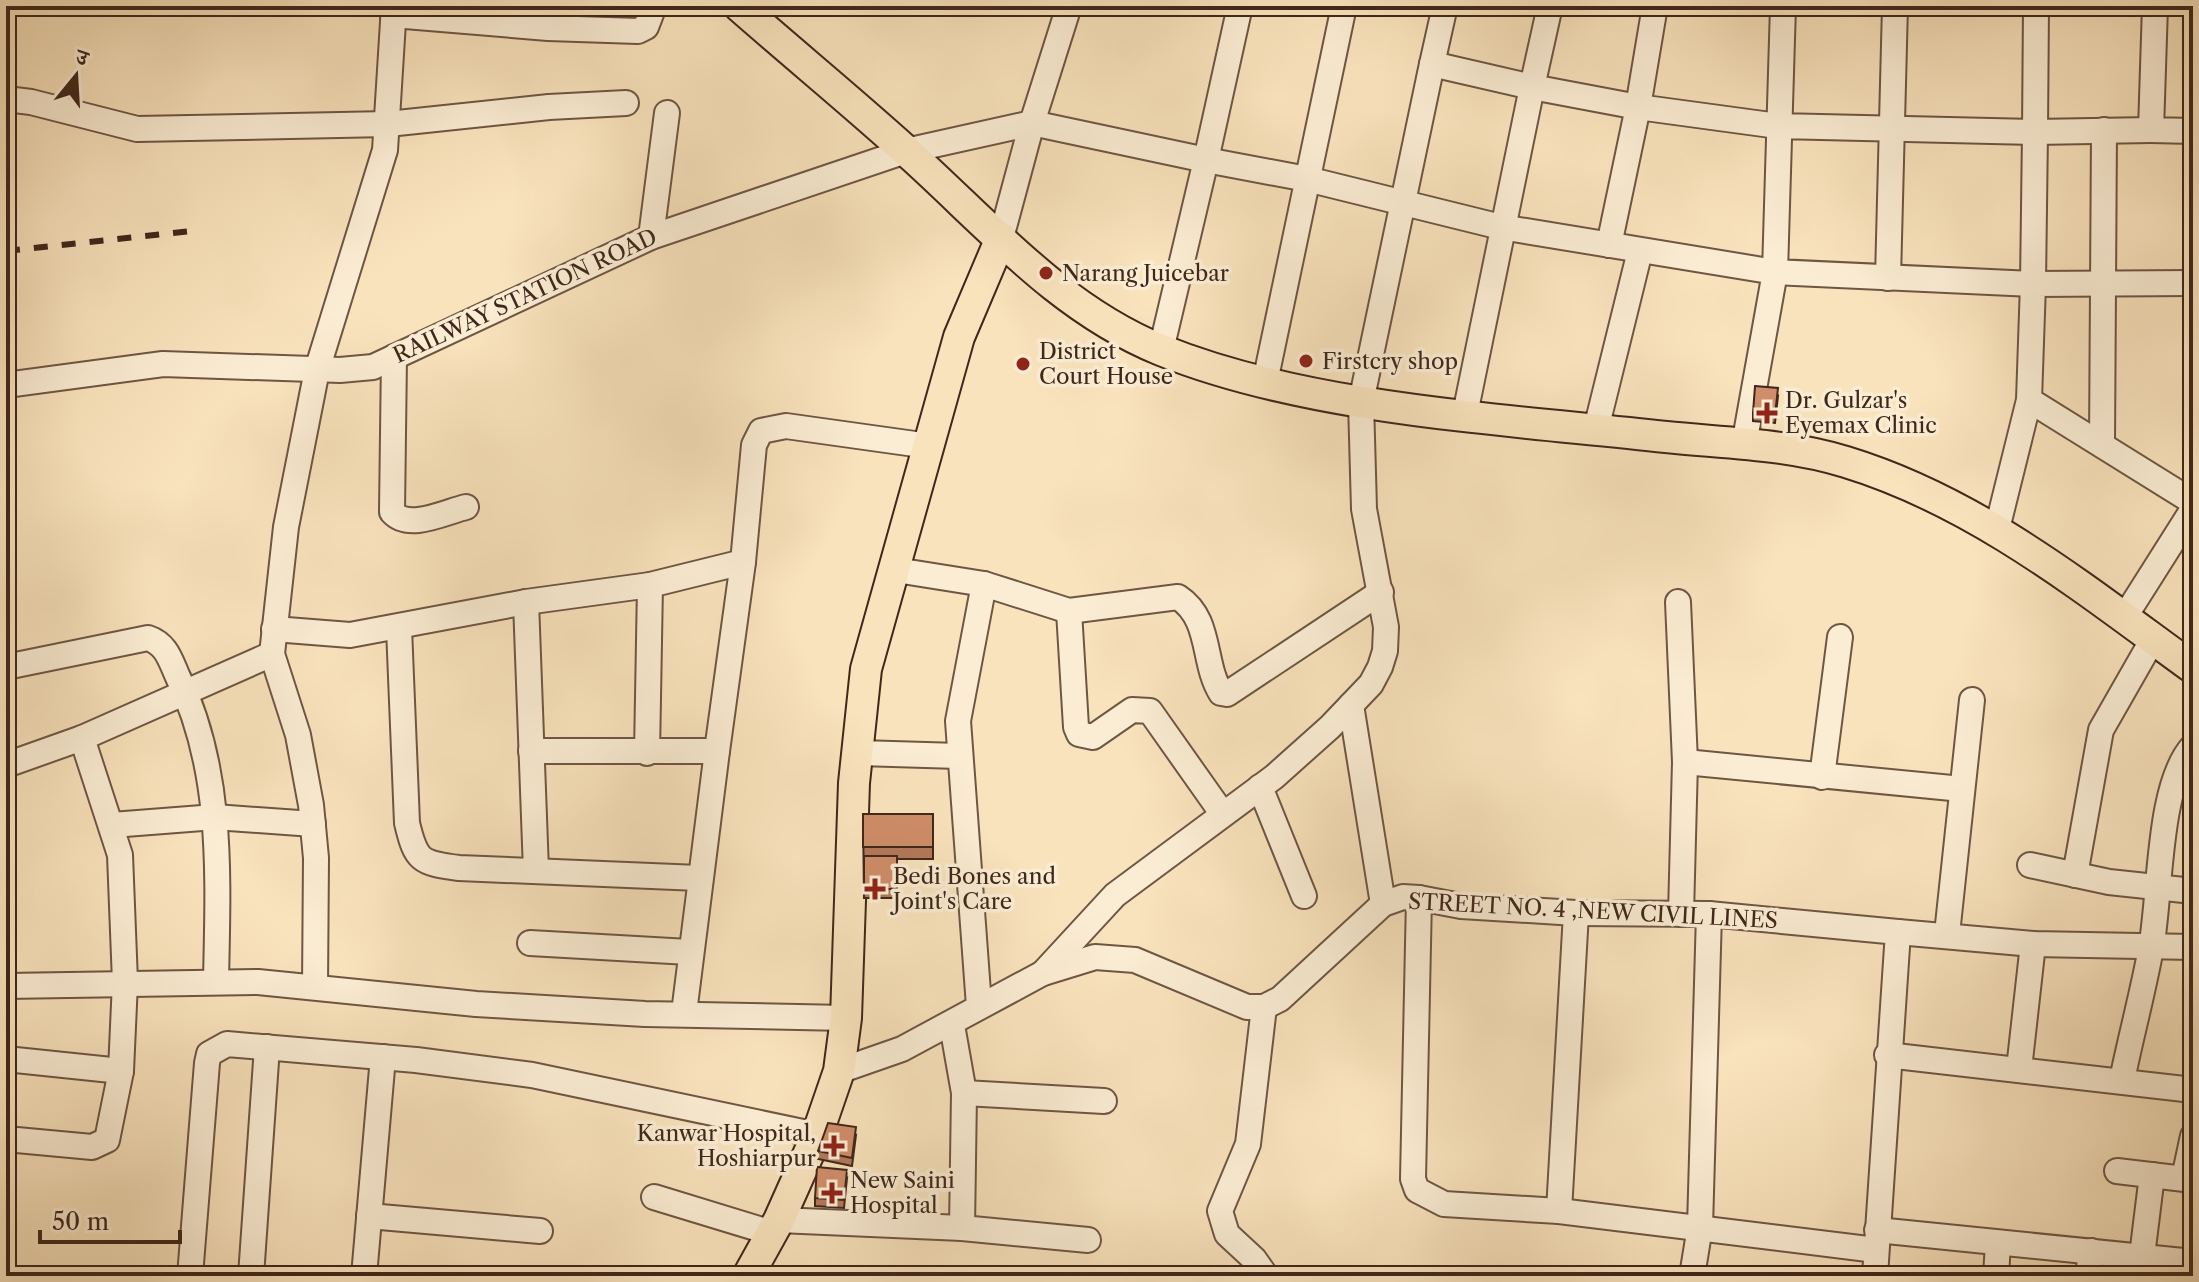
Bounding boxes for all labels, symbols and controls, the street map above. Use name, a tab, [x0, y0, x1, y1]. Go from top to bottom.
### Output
north arrow	[36, 36, 116, 116]
text: उ	[71, 42, 93, 73]
street label: RAILWAY STATION ROAD	[389, 223, 661, 369]
place label: Narang Juicebar	[1062, 260, 1229, 287]
marker: Narang Juicebar	[1037, 264, 1055, 282]
place label: District Court House	[1039, 338, 1173, 390]
place label: Firstcry shop	[1322, 348, 1458, 375]
marker: Firstcry shop	[1297, 352, 1315, 370]
marker: District Court House	[1014, 355, 1032, 373]
place label: Dr. Gulzar's Eyemax Clinic	[1785, 387, 1937, 439]
marker: Dr. Gulzar's Eyemax Clinic	[1756, 402, 1778, 424]
place label: Bedi Bones and Joint's Care	[890, 863, 1056, 915]
marker: Bedi Bones and Joint's Care	[864, 878, 886, 900]
street label: STREET NO. 4 ,NEW CIVIL LINES	[1407, 888, 1779, 934]
place label: Kanwar Hospital, Hoshiarpur	[637, 1120, 816, 1172]
marker: Kanwar Hospital, Hoshiarpur	[823, 1135, 845, 1157]
place label: New Saini Hospital	[850, 1167, 955, 1219]
marker: New Saini Hospital	[821, 1182, 843, 1204]
scale bar	[40, 1194, 180, 1244]
text: 50 m	[52, 1207, 109, 1236]

